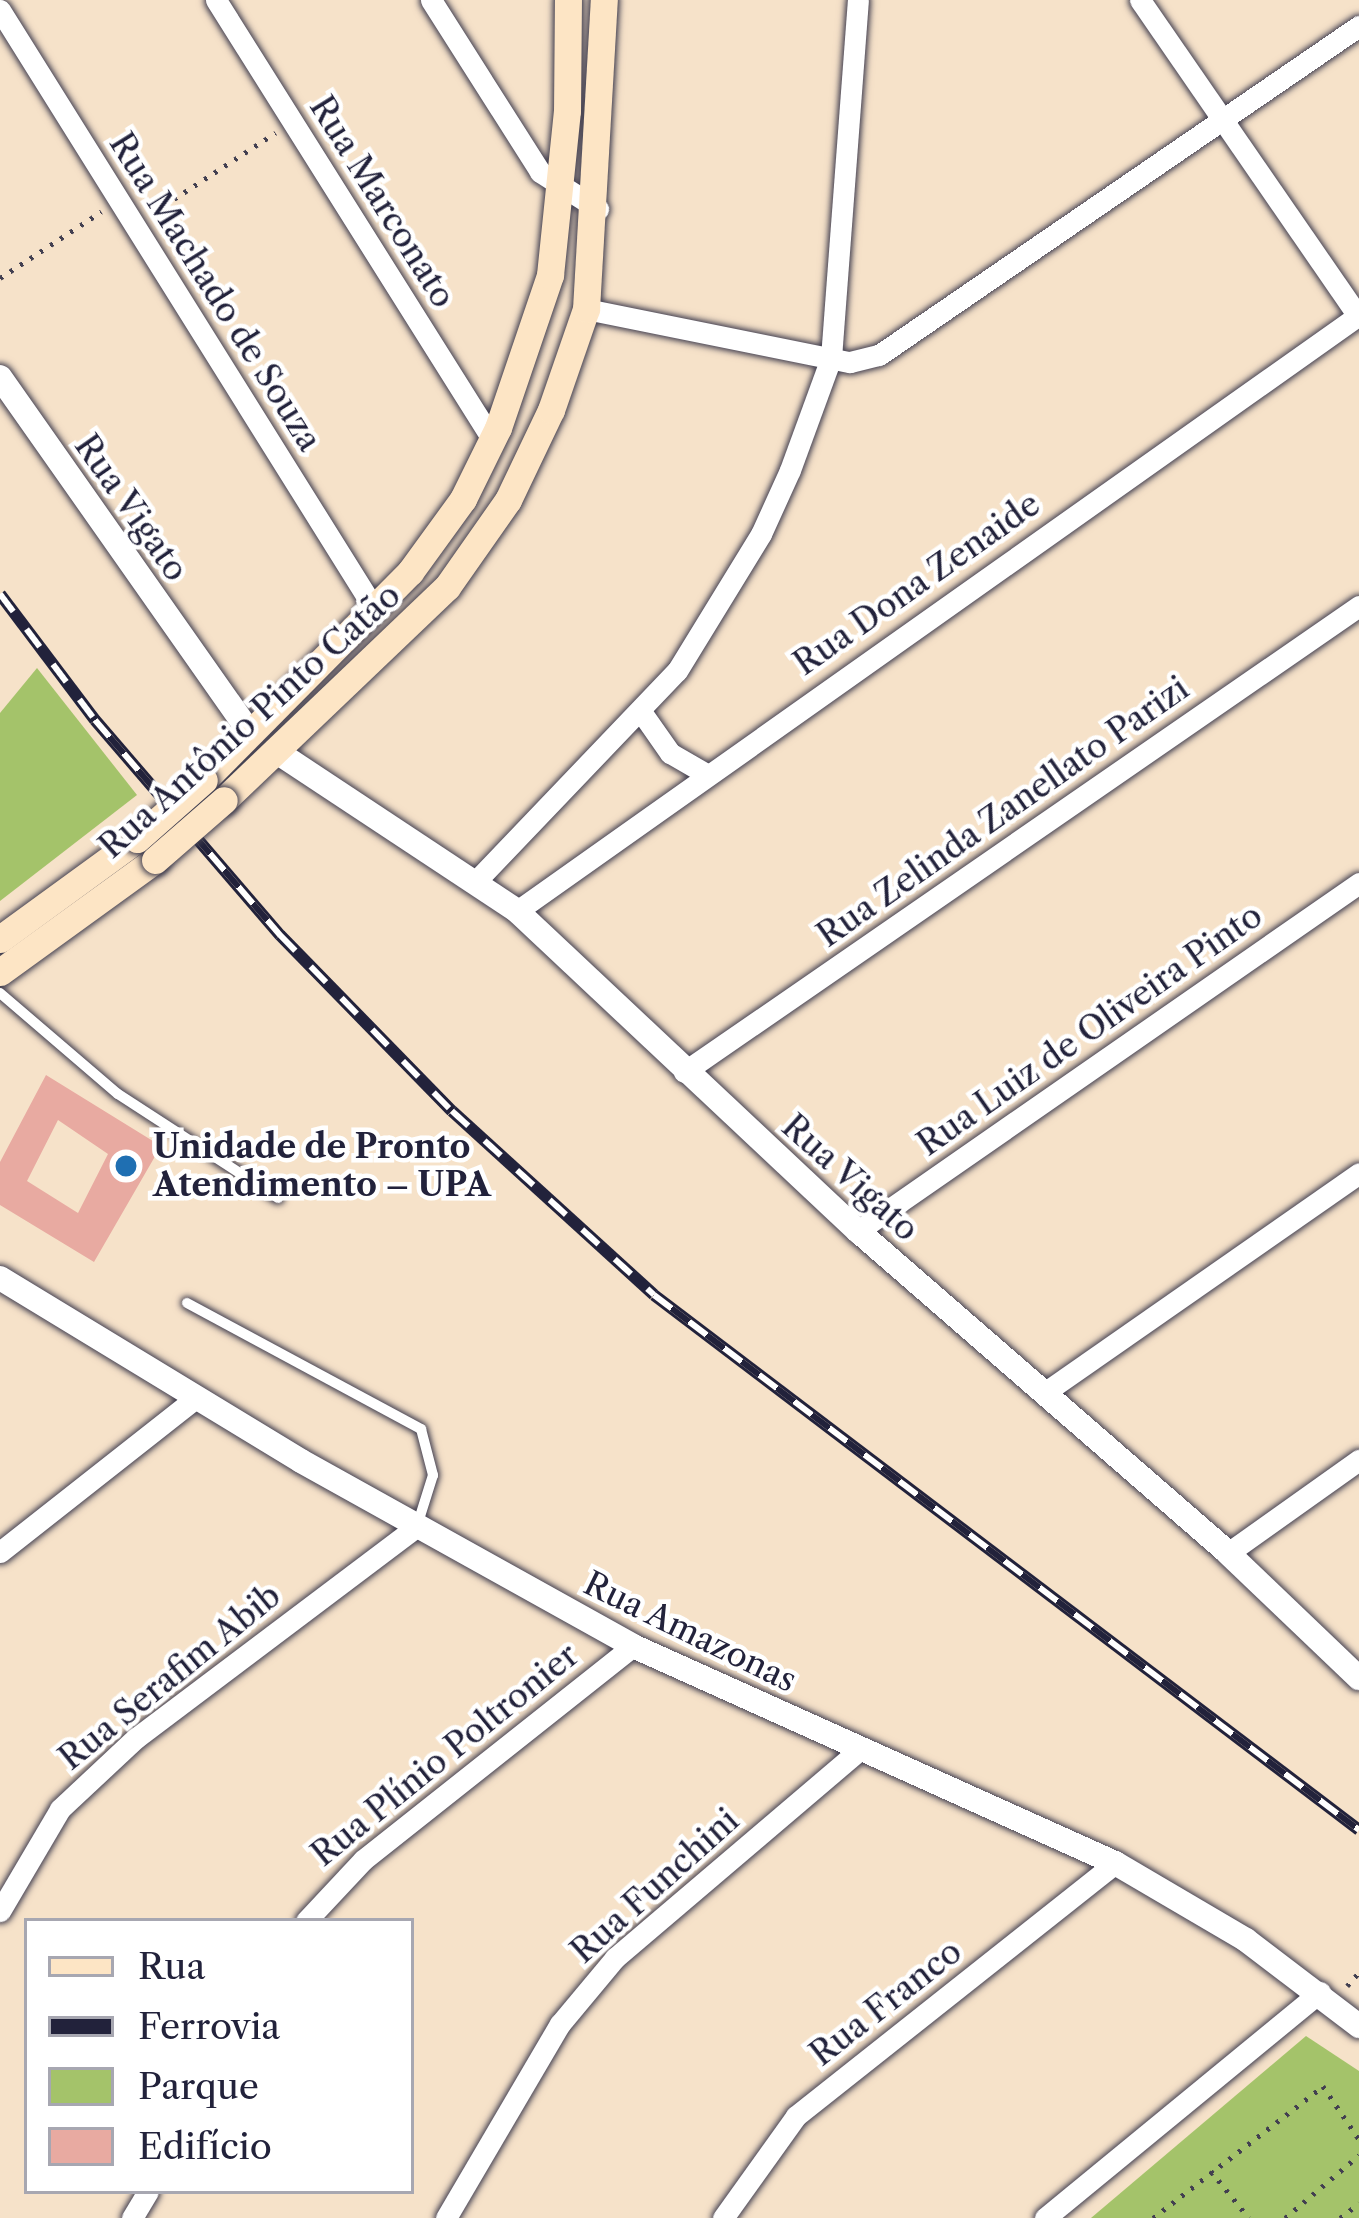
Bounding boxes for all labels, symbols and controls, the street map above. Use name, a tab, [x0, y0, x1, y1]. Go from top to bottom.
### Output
street label: Rua Marconato	[301, 89, 463, 315]
street label: Rua Machado de Souza	[101, 126, 329, 458]
street label: Rua Vigato	[66, 427, 196, 589]
street label: Rua Dona Zenaide	[786, 484, 1048, 684]
street label: Rua Antônio Pinto Catão	[91, 575, 409, 867]
street label: Rua Zelinda Zanellato Parizi	[810, 668, 1196, 956]
street label: Rua Luiz de Oliveira Pinto	[910, 896, 1270, 1164]
street label: Rua Vigato	[773, 1106, 927, 1250]
place label: Unidade de Pronto Atendimento – UPA	[153, 1127, 491, 1205]
marker: Unidade de Pronto Atendimento – UPA	[110, 1150, 142, 1182]
street label: Rua Amazonas	[577, 1563, 803, 1701]
street label: Rua Serafim Abib	[51, 1575, 289, 1779]
street label: Rua Plínio Poltronier	[304, 1635, 586, 1875]
street label: Rua Funchini	[563, 1800, 747, 1972]
legend	[24, 1918, 414, 2194]
street label: Rua Franco	[802, 1932, 970, 2074]
text: Rua	[138, 1944, 205, 1988]
text: Ferrovia	[138, 2004, 280, 2048]
text: Parque	[138, 2064, 259, 2108]
text: Edifício	[138, 2124, 272, 2168]

